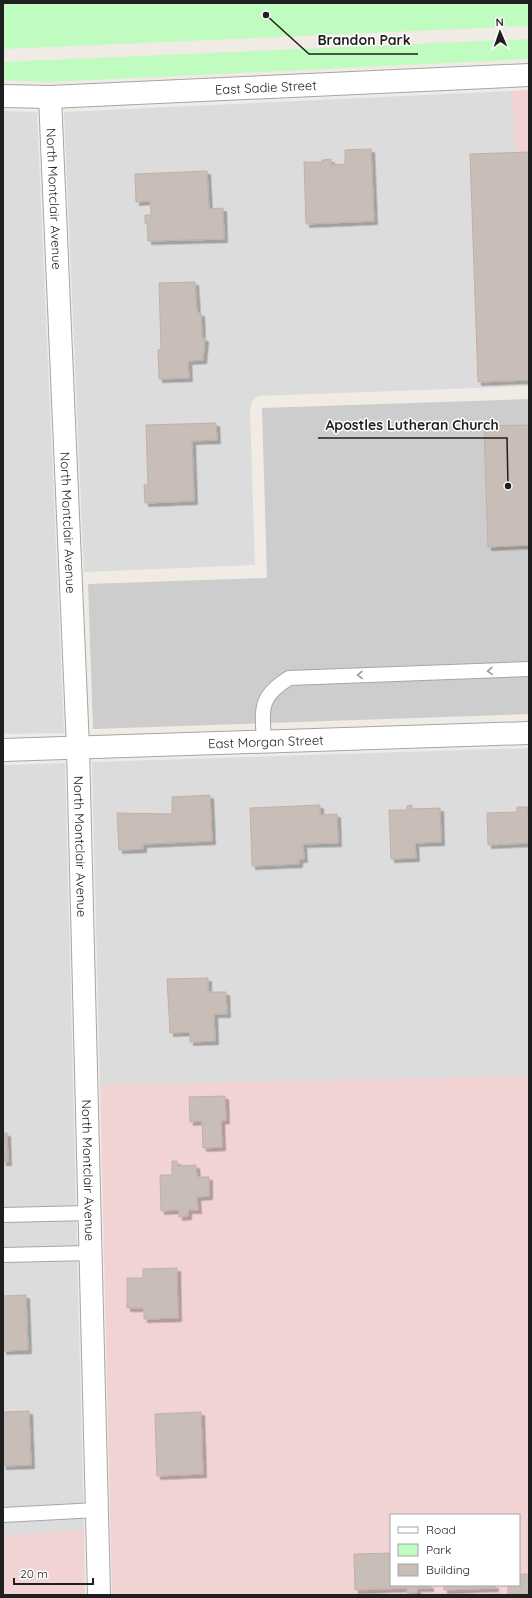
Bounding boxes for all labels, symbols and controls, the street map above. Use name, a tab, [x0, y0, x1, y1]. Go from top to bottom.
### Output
north arrow	[480, 12, 520, 52]
text: N	[495, 15, 504, 29]
callout: Brandon Park	[309, 28, 418, 54]
text: Brandon Park	[317, 31, 411, 49]
street label: East Sadie Street	[215, 77, 317, 97]
street label: North Montclair Avenue	[43, 128, 65, 270]
callout: Apostles Lutheran Church	[318, 412, 507, 438]
text: Apostles Lutheran Church	[325, 416, 499, 434]
street label: North Montclair Avenue	[57, 451, 79, 594]
one-way arrow	[487, 666, 493, 675]
one-way arrow	[357, 671, 363, 679]
street label: East Morgan Street	[208, 732, 324, 751]
street label: North Montclair Avenue	[71, 775, 90, 917]
street label: North Montclair Avenue	[79, 1099, 98, 1241]
legend	[390, 1514, 520, 1586]
text: Road	[426, 1522, 456, 1537]
text: Park	[426, 1542, 451, 1557]
scale bar	[14, 1560, 93, 1586]
text: Building	[426, 1562, 470, 1577]
text: 20 m	[20, 1566, 48, 1581]

